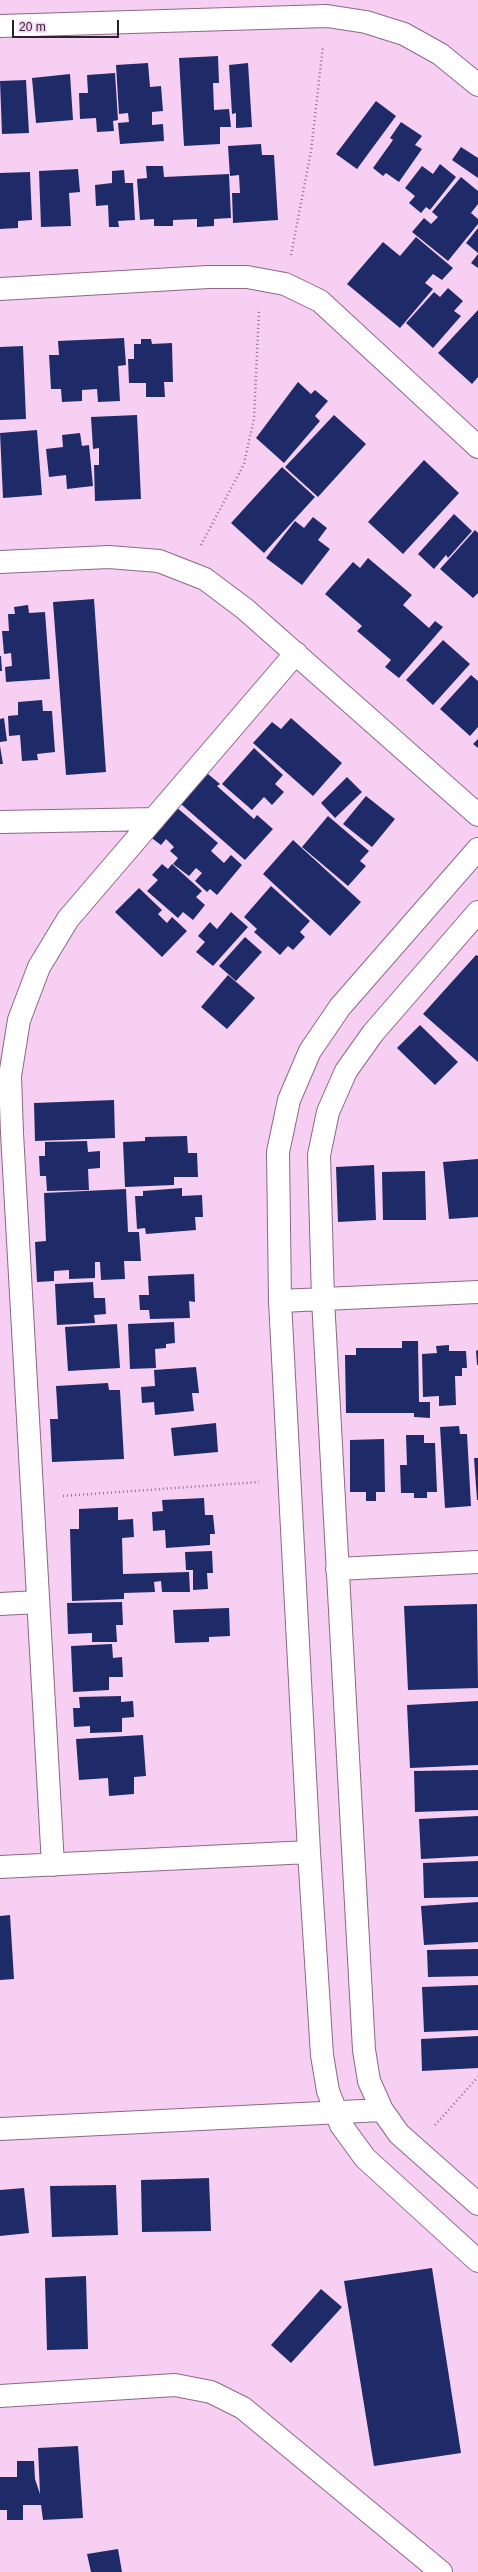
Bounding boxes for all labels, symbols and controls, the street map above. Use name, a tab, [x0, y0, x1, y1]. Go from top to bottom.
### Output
scale bar	[14, 12, 121, 38]
text: 20 m	[19, 20, 46, 34]

